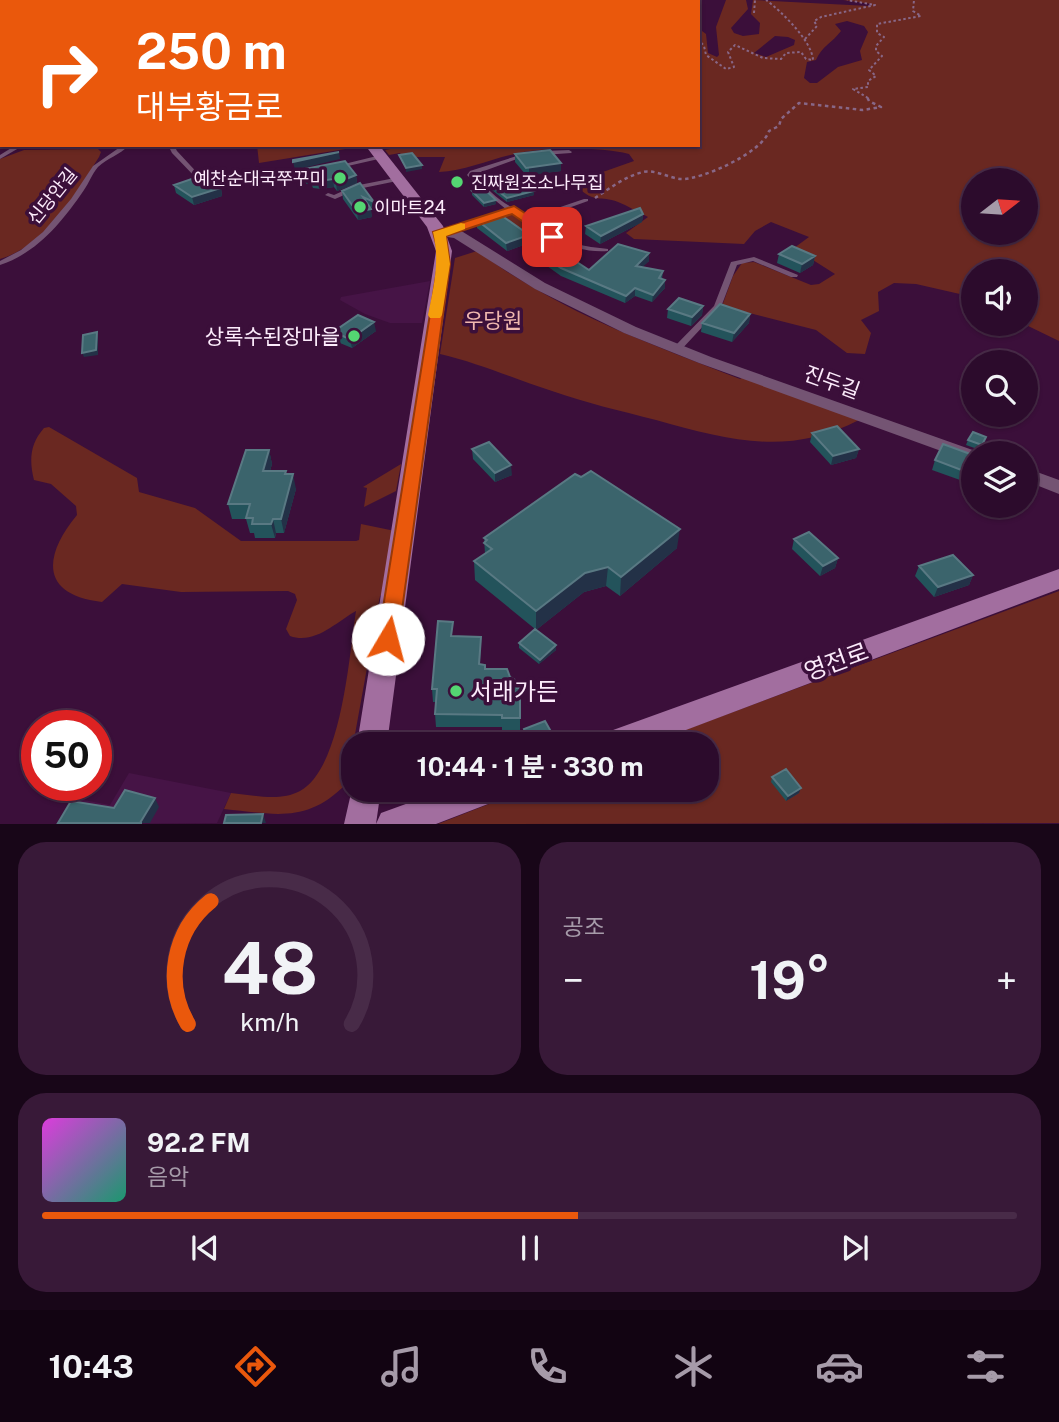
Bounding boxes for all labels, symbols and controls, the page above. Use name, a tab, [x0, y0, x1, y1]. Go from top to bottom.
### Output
text: 250 m	[136, 22, 287, 80]
icon: right	[21, 28, 112, 119]
text: 대부황금로	[136, 88, 283, 125]
street label: 신당안길	[23, 164, 81, 228]
place label: 예찬순대국쭈꾸미	[194, 168, 326, 189]
north arrow	[961, 168, 1038, 245]
map controls	[961, 168, 1038, 518]
marker: 예찬순대국쭈꾸미	[332, 170, 348, 186]
place label: 진짜원조소나무집	[471, 172, 603, 193]
marker: 진짜원조소나무집	[449, 174, 465, 190]
place label: 이마트24	[374, 197, 446, 218]
marker: 이마트24	[352, 199, 368, 215]
pin	[522, 207, 582, 267]
icon: arrive	[533, 218, 571, 256]
button: sound	[961, 259, 1038, 336]
park label: 우당원	[464, 308, 522, 333]
place label: 상록수된장마을	[205, 324, 340, 349]
marker: 상록수된장마을	[346, 328, 362, 344]
button: search	[961, 350, 1038, 427]
street label: 진두길	[800, 360, 864, 404]
button: layers	[961, 441, 1038, 518]
position arrow	[351, 602, 425, 676]
street label: 영전로	[800, 637, 872, 685]
place label: 서래가든	[470, 677, 558, 705]
marker: 서래가든	[448, 683, 464, 699]
speed limit sign: 50	[21, 710, 112, 801]
text: 10:44 · 1 분 · 330 m	[417, 751, 643, 782]
text: 공조	[563, 913, 605, 940]
text: 48	[221, 926, 318, 1011]
text: 19°	[749, 950, 830, 1011]
text: −	[563, 958, 584, 1003]
text: +	[996, 958, 1017, 1003]
text: km/h	[240, 1007, 299, 1037]
text: 92.2 FM	[147, 1127, 250, 1158]
text: 음악	[147, 1163, 189, 1190]
icon: previous	[186, 1229, 224, 1267]
icon: pause	[511, 1229, 549, 1267]
icon: next	[836, 1229, 874, 1267]
icon: directions	[231, 1342, 280, 1391]
icon: music	[377, 1342, 426, 1391]
icon: phone	[523, 1342, 572, 1391]
icon: climate	[669, 1342, 718, 1391]
icon: car	[815, 1342, 864, 1391]
icon: filters	[961, 1342, 1010, 1391]
text: 10:43	[49, 1348, 134, 1385]

